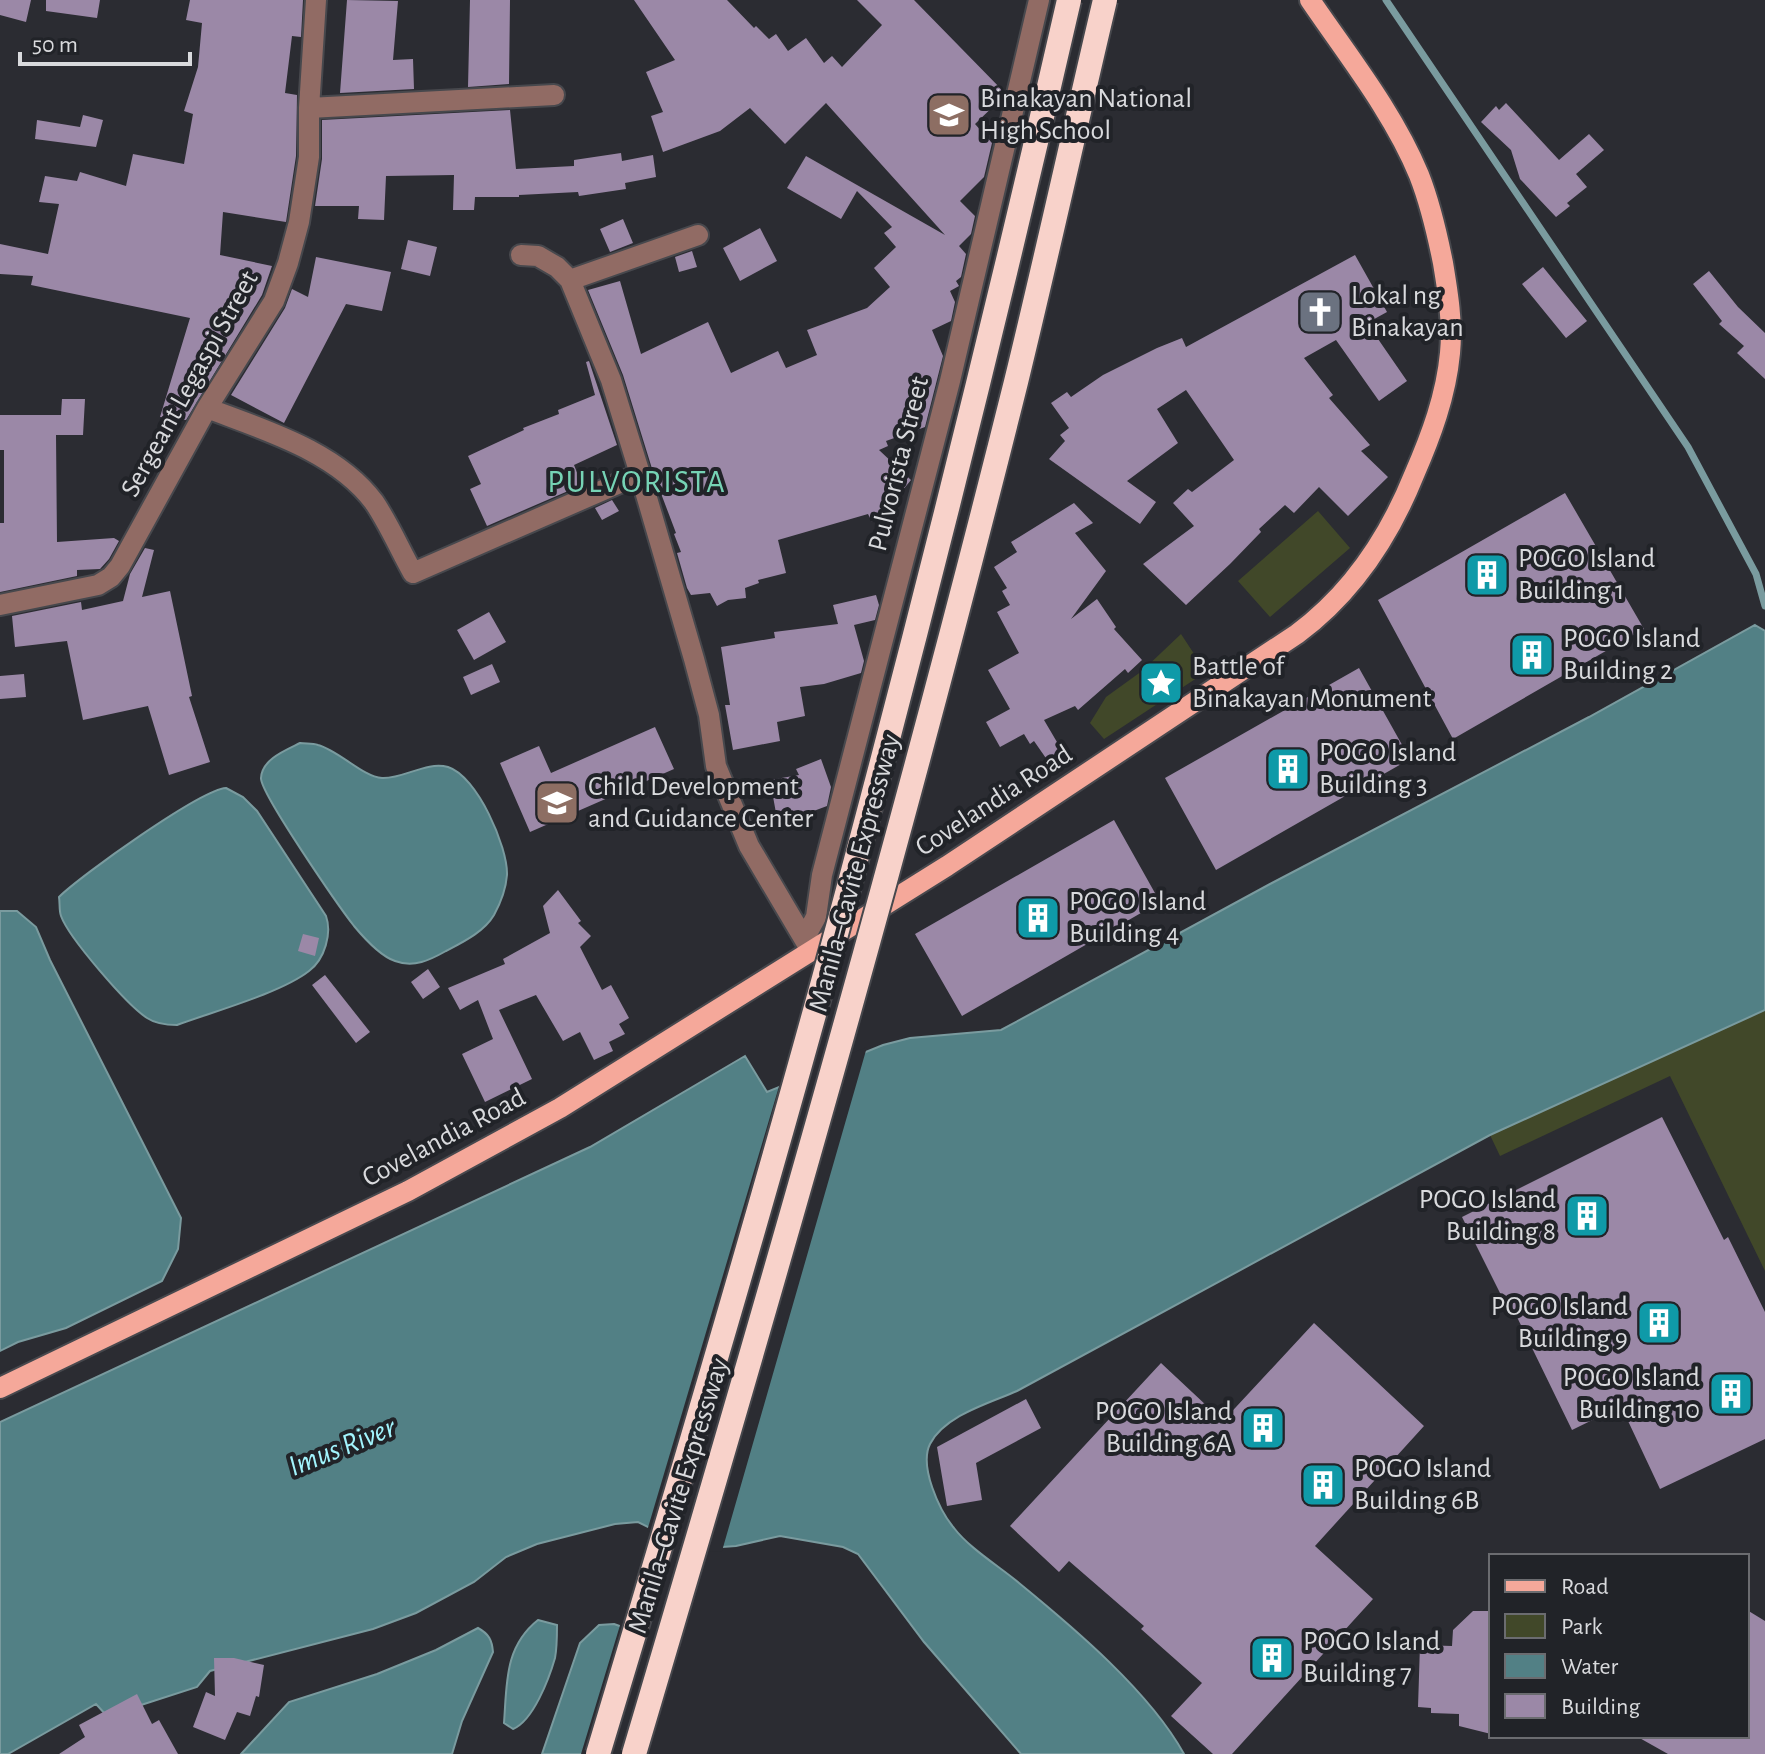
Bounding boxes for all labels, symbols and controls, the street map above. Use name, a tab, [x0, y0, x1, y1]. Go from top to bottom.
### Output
scale bar	[20, 16, 190, 66]
text: 50 m	[32, 33, 78, 57]
place label: Binakayan National High School	[980, 85, 1192, 145]
school or university icon: Binakayan National High School	[925, 91, 973, 139]
street label: Sergeant Legaspi Street	[116, 266, 264, 502]
place label: Lokal ng Binakayan	[1351, 282, 1464, 342]
church icon: Lokal ng Binakayan	[1296, 288, 1344, 336]
street label: Pulvorista Street	[864, 374, 934, 554]
district label: PULVORISTA	[547, 466, 727, 498]
place label: POGO Island Building 1	[1518, 545, 1655, 605]
building icon: POGO Island Building 1	[1463, 551, 1511, 599]
place label: POGO Island Building 2	[1563, 625, 1700, 685]
building icon: POGO Island Building 2	[1508, 631, 1556, 679]
place label: Battle of Binakayan Monument	[1192, 653, 1431, 713]
place icon: Battle of Binakayan Monument	[1137, 659, 1185, 707]
street label: Manila–Cavite Expressway	[804, 731, 906, 1015]
place label: POGO Island Building 3	[1319, 739, 1456, 799]
street label: Covelandia Road	[911, 740, 1077, 862]
building icon: POGO Island Building 3	[1264, 745, 1312, 793]
place label: Child Development and Guidance Center	[588, 773, 813, 833]
school or university icon: Child Development and Guidance Center	[533, 779, 581, 827]
place label: POGO Island Building 4	[1069, 888, 1206, 948]
building icon: POGO Island Building 4	[1014, 894, 1062, 942]
street label: Covelandia Road	[358, 1083, 530, 1193]
place label: POGO Island Building 8	[1419, 1186, 1556, 1246]
building icon: POGO Island Building 8	[1563, 1192, 1611, 1240]
place label: POGO Island Building 9	[1491, 1293, 1628, 1353]
building icon: POGO Island Building 9	[1635, 1299, 1683, 1347]
street label: Manila–Cavite Expressway	[624, 1355, 734, 1637]
place label: POGO Island Building 10	[1563, 1364, 1700, 1424]
building icon: POGO Island Building 10	[1707, 1370, 1755, 1418]
place label: POGO Island Building 6A	[1095, 1398, 1232, 1458]
building icon: POGO Island Building 6A	[1239, 1404, 1287, 1452]
water label: Imus River	[284, 1412, 401, 1482]
place label: POGO Island Building 6B	[1354, 1455, 1491, 1515]
building icon: POGO Island Building 6B	[1299, 1461, 1347, 1509]
legend	[1489, 1554, 1749, 1738]
text: Road	[1561, 1575, 1609, 1599]
text: Park	[1561, 1615, 1602, 1639]
place label: POGO Island Building 7	[1303, 1628, 1440, 1688]
building icon: POGO Island Building 7	[1248, 1634, 1296, 1682]
text: Water	[1561, 1655, 1619, 1679]
text: Building	[1561, 1695, 1640, 1719]

